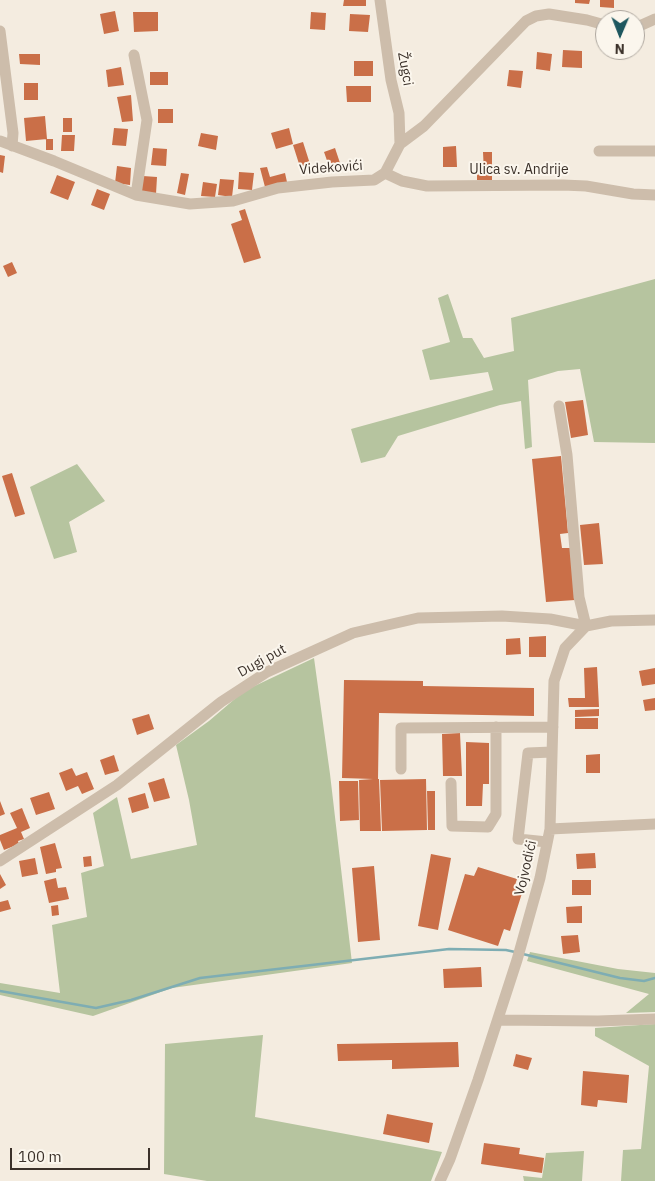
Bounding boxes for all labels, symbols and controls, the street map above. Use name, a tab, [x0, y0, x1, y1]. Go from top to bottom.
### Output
north arrow	[595, 10, 645, 60]
text: N	[615, 40, 625, 58]
street label: Žugci	[394, 51, 416, 87]
street label: Videkovići	[299, 157, 363, 179]
street label: Ulica sv. Andrije	[469, 162, 569, 178]
street label: Dugi put	[235, 641, 289, 681]
street label: Vojvodići	[511, 839, 541, 897]
scale bar	[12, 1138, 152, 1170]
text: 100 m	[18, 1147, 62, 1166]

